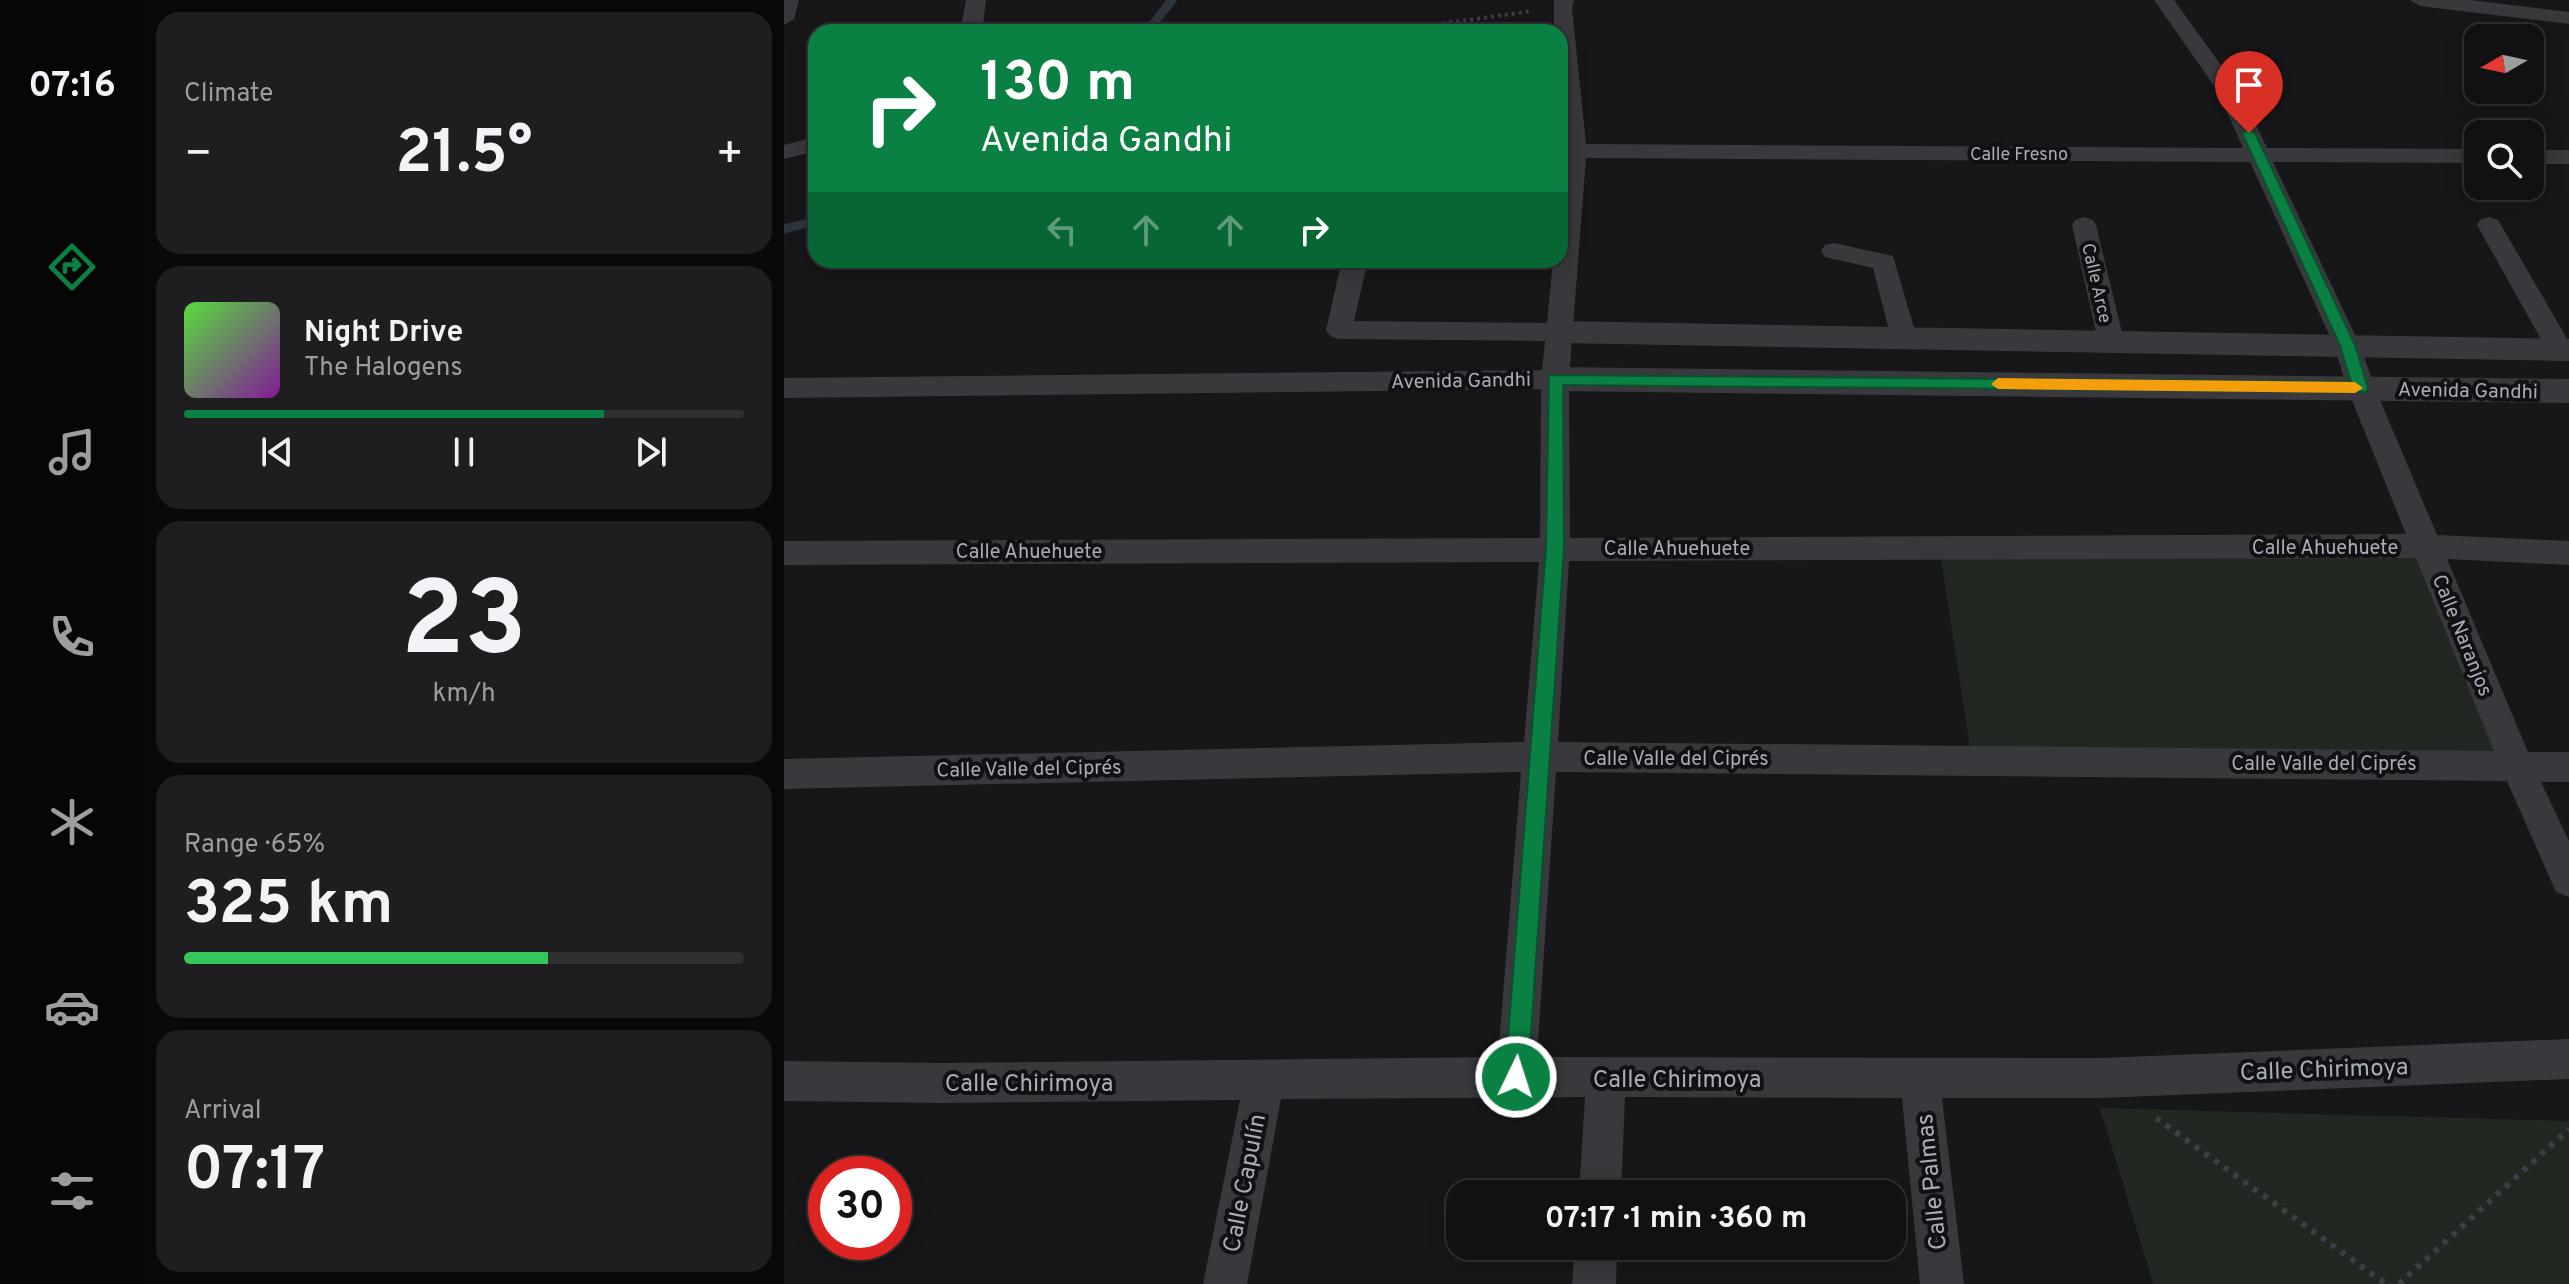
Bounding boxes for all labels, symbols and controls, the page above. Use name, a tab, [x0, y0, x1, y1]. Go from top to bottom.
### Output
north arrow	[2464, 24, 2544, 104]
map controls	[2464, 24, 2544, 200]
text: 130 m	[980, 50, 1135, 120]
pin	[2215, 51, 2283, 133]
icon: right	[848, 56, 952, 160]
icon: arrive	[2227, 63, 2271, 107]
text: 07:16	[28, 64, 116, 110]
text: Climate	[184, 78, 273, 111]
text: 21.5°	[395, 118, 533, 194]
text: Avenida Gandhi	[980, 119, 1232, 165]
button: search	[2464, 120, 2544, 200]
text: −	[184, 128, 212, 184]
text: +	[716, 128, 744, 184]
street label: Calle Fresno	[1970, 144, 2068, 167]
icon: left	[1040, 208, 1084, 252]
icon: ahead	[1124, 208, 1168, 252]
icon: ahead	[1208, 208, 1252, 252]
icon: right	[1292, 208, 1336, 252]
icon: directions	[44, 239, 100, 295]
street label: Calle Arce	[2075, 241, 2116, 326]
text: Night Drive	[304, 315, 463, 352]
text: The Halogens	[304, 352, 463, 385]
street label: Avenida Gandhi	[1391, 368, 1531, 396]
street label: Avenida Gandhi	[2398, 378, 2538, 406]
icon: music	[44, 424, 100, 480]
icon: previous	[255, 430, 299, 474]
icon: pause	[442, 430, 486, 474]
icon: next	[629, 430, 673, 474]
street label: Calle Ahuehuete	[2252, 536, 2398, 562]
street label: Calle Ahuehuete	[1604, 537, 1750, 563]
street label: Calle Ahuehuete	[956, 540, 1102, 566]
text: 23	[401, 560, 527, 692]
street label: Calle Naranjos	[2425, 571, 2497, 701]
icon: phone	[44, 609, 100, 665]
text: km/h	[432, 678, 496, 711]
street label: Calle Valle del Ciprés	[1583, 747, 1769, 773]
street label: Calle Valle del Ciprés	[2231, 752, 2417, 778]
street label: Calle Valle del Ciprés	[936, 755, 1122, 785]
icon: climate	[44, 794, 100, 850]
text: Range · 65%	[184, 829, 325, 862]
text: 325 km	[184, 869, 393, 945]
icon: car	[44, 979, 100, 1035]
position arrow	[1474, 1035, 1558, 1119]
street label: Calle Chirimoya	[2239, 1053, 2409, 1089]
street label: Calle Chirimoya	[1593, 1066, 1761, 1096]
street label: Calle Chirimoya	[945, 1070, 1113, 1100]
text: Arrival	[184, 1095, 262, 1128]
street label: Calle Capulín	[1218, 1111, 1274, 1255]
street label: Calle Palmas	[1911, 1112, 1955, 1252]
text: 07:17	[184, 1135, 325, 1211]
speed limit sign: 30	[808, 1156, 912, 1260]
icon: filters	[44, 1163, 100, 1219]
text: 07:17 · 1 min · 360 m	[1545, 1201, 1807, 1238]

